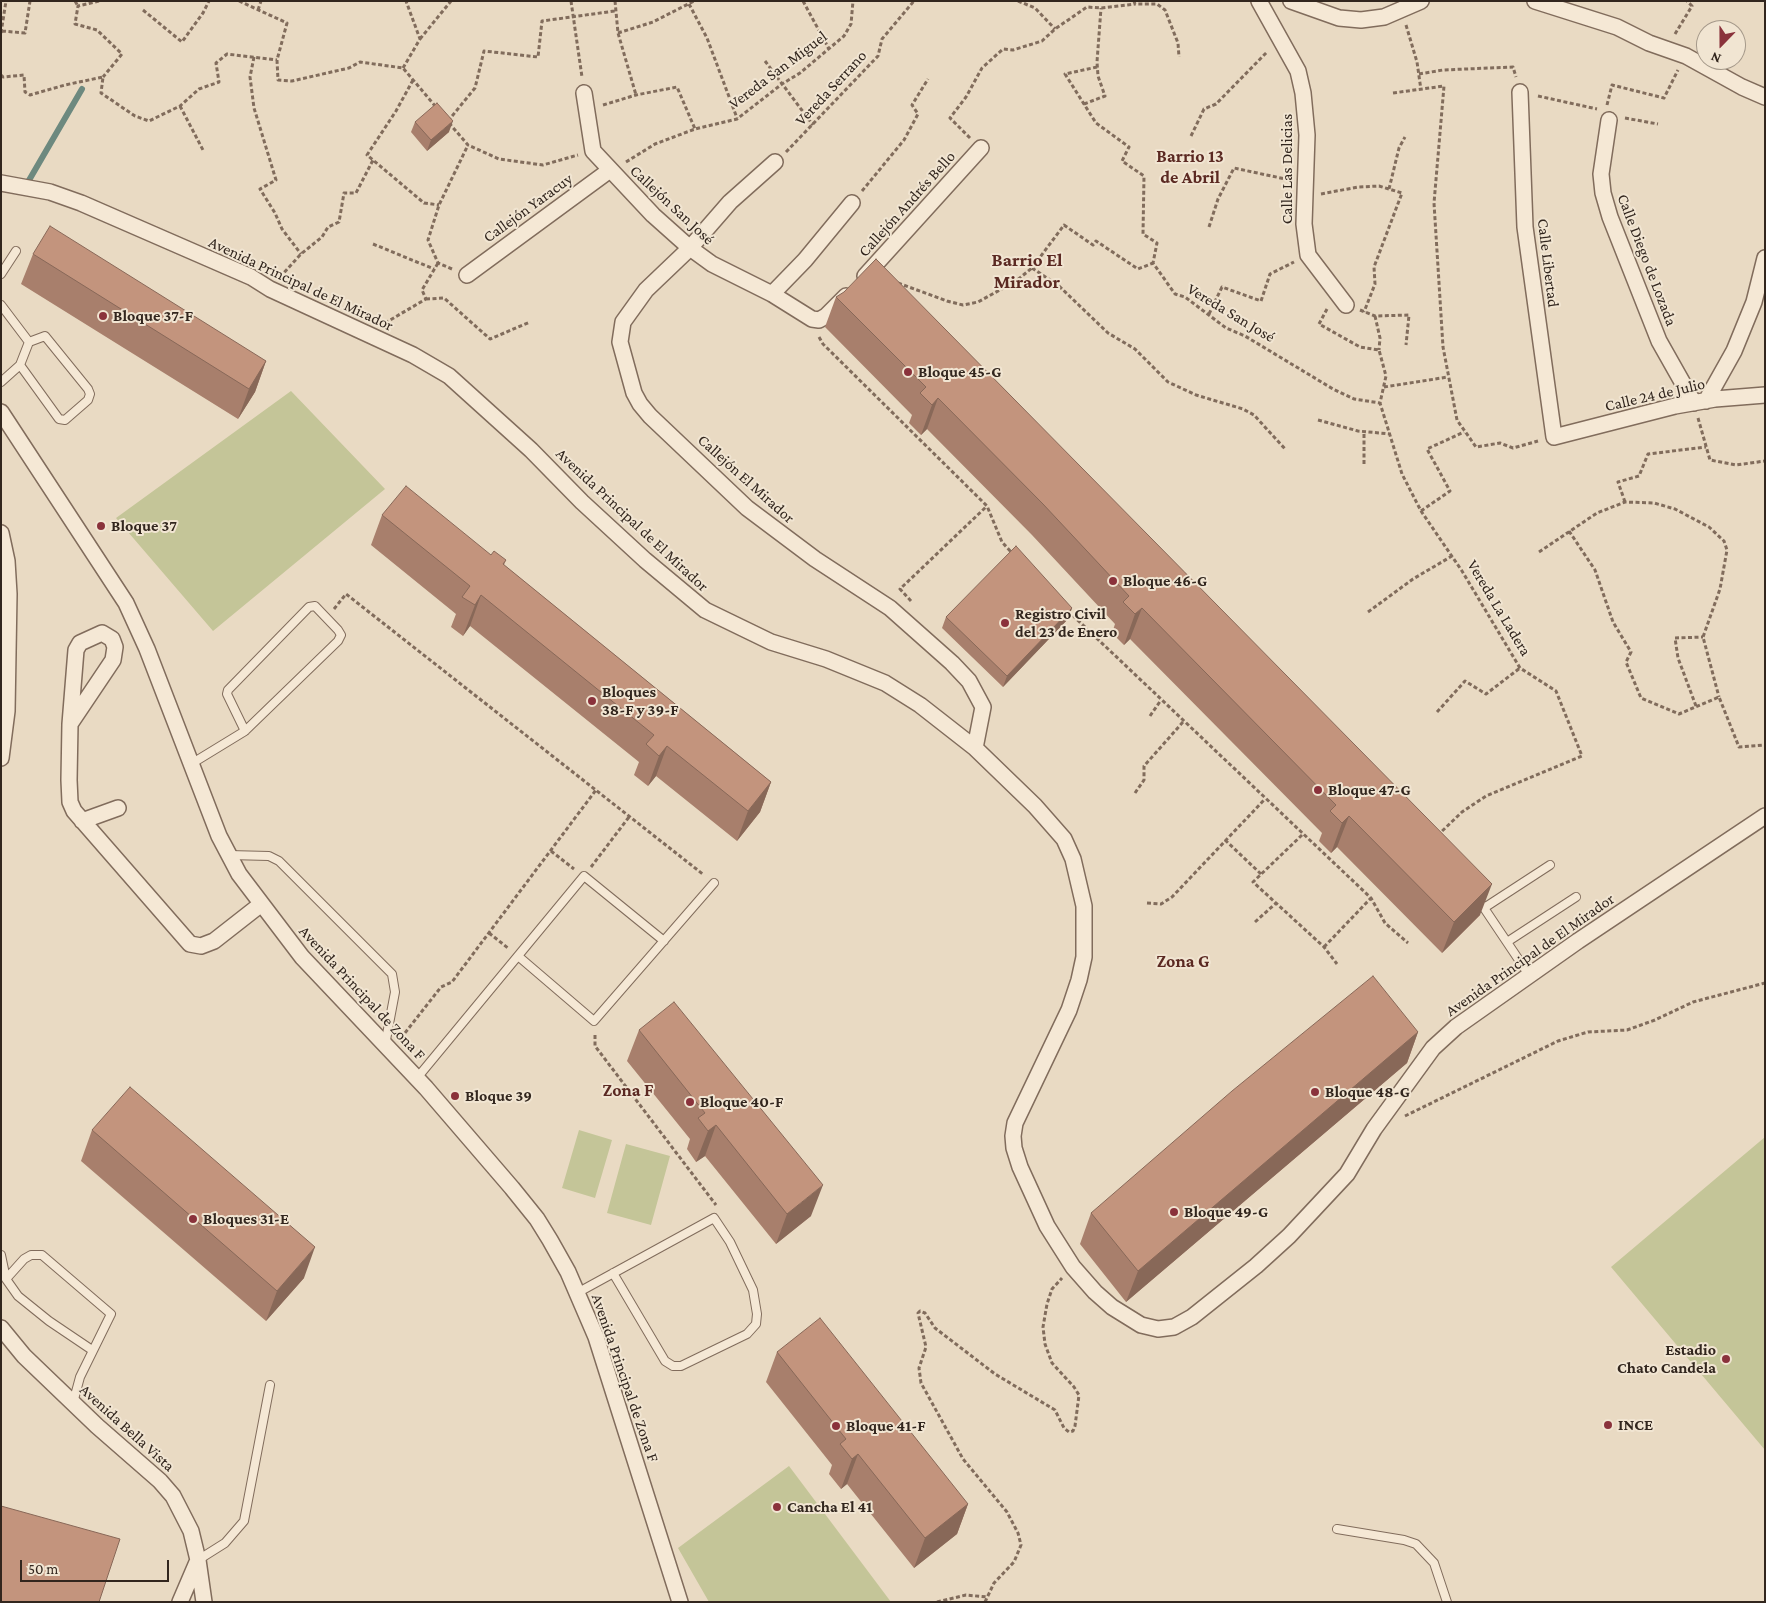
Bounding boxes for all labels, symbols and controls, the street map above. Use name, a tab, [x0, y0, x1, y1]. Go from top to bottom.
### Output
north arrow	[1696, 20, 1746, 70]
street label: Vereda San Miguel	[725, 27, 831, 113]
street label: Vereda Serrano	[791, 46, 871, 130]
text: N	[1708, 49, 1723, 67]
street label: Calle Las Delicias	[1277, 114, 1297, 224]
district label: Barrio 13 de Abril	[1156, 145, 1224, 188]
street label: Callejón Andrés Bello	[855, 147, 959, 261]
street label: Callejón San José	[626, 161, 718, 249]
street label: Callejón Yaracuy	[480, 169, 576, 247]
street label: Calle Diego de Lozada	[1613, 191, 1681, 329]
street label: Calle Libertad	[1533, 217, 1563, 309]
street label: Avenida Principal de El Mirador	[206, 233, 396, 335]
district label: Barrio El Mirador	[991, 249, 1063, 293]
street label: Vereda San José	[1184, 279, 1278, 347]
place label: Bloque 37-F	[113, 306, 193, 326]
marker: Bloque 37-F	[97, 310, 109, 322]
place label: Bloque 45-G	[918, 362, 1001, 382]
marker: Bloque 45-G	[902, 366, 914, 378]
street label: Calle 24 de Julio	[1603, 374, 1707, 416]
street label: Callejón El Mirador	[694, 430, 798, 528]
street label: Avenida Principal de El Mirador	[552, 444, 712, 596]
place label: Bloque 37	[111, 516, 177, 536]
marker: Bloque 37	[95, 520, 107, 532]
street label: Vereda La Ladera	[1463, 556, 1535, 660]
place label: Bloque 46-G	[1123, 571, 1207, 591]
marker: Bloque 46-G	[1107, 575, 1119, 587]
place label: Registro Civil del 23 de Enero	[1015, 604, 1117, 642]
marker: Registro Civil del 23 de Enero	[999, 617, 1011, 629]
place label: Bloques 38-F y 39-F	[602, 682, 679, 720]
marker: Bloques 38-F y 39-F	[586, 695, 598, 707]
place label: Bloque 47-G	[1328, 780, 1411, 800]
marker: Bloque 47-G	[1312, 784, 1324, 796]
street label: Avenida Principal de El Mirador	[1442, 889, 1618, 1021]
street label: Avenida Principal de Zona F	[295, 922, 429, 1064]
district label: Zona G	[1156, 950, 1210, 972]
district label: Zona F	[602, 1079, 654, 1101]
place label: Bloque 48-G	[1325, 1082, 1410, 1102]
place label: Bloque 39	[465, 1086, 532, 1106]
marker: Bloque 48-G	[1309, 1086, 1321, 1098]
marker: Bloque 39	[449, 1090, 461, 1102]
place label: Bloque 40-F	[700, 1092, 783, 1112]
marker: Bloque 40-F	[684, 1096, 696, 1108]
place label: Bloque 49-G	[1184, 1202, 1268, 1222]
marker: Bloque 49-G	[1168, 1206, 1180, 1218]
place label: Bloques 31-E	[203, 1209, 289, 1229]
marker: Bloques 31-E	[187, 1213, 199, 1225]
street label: Avenida Principal de Zona F	[587, 1291, 663, 1465]
place label: Estadio Chato Candela	[1617, 1340, 1716, 1378]
marker: Estadio Chato Candela	[1720, 1353, 1732, 1365]
street label: Avenida Bella Vista	[76, 1380, 178, 1476]
place label: INCE	[1618, 1415, 1653, 1435]
place label: Bloque 41-F	[846, 1416, 926, 1436]
marker: INCE	[1602, 1419, 1614, 1431]
marker: Bloque 41-F	[830, 1420, 842, 1432]
place label: Cancha El 41	[787, 1497, 872, 1517]
marker: Cancha El 41	[771, 1501, 783, 1513]
scale bar	[22, 1550, 171, 1582]
text: 50 m	[28, 1561, 58, 1577]

